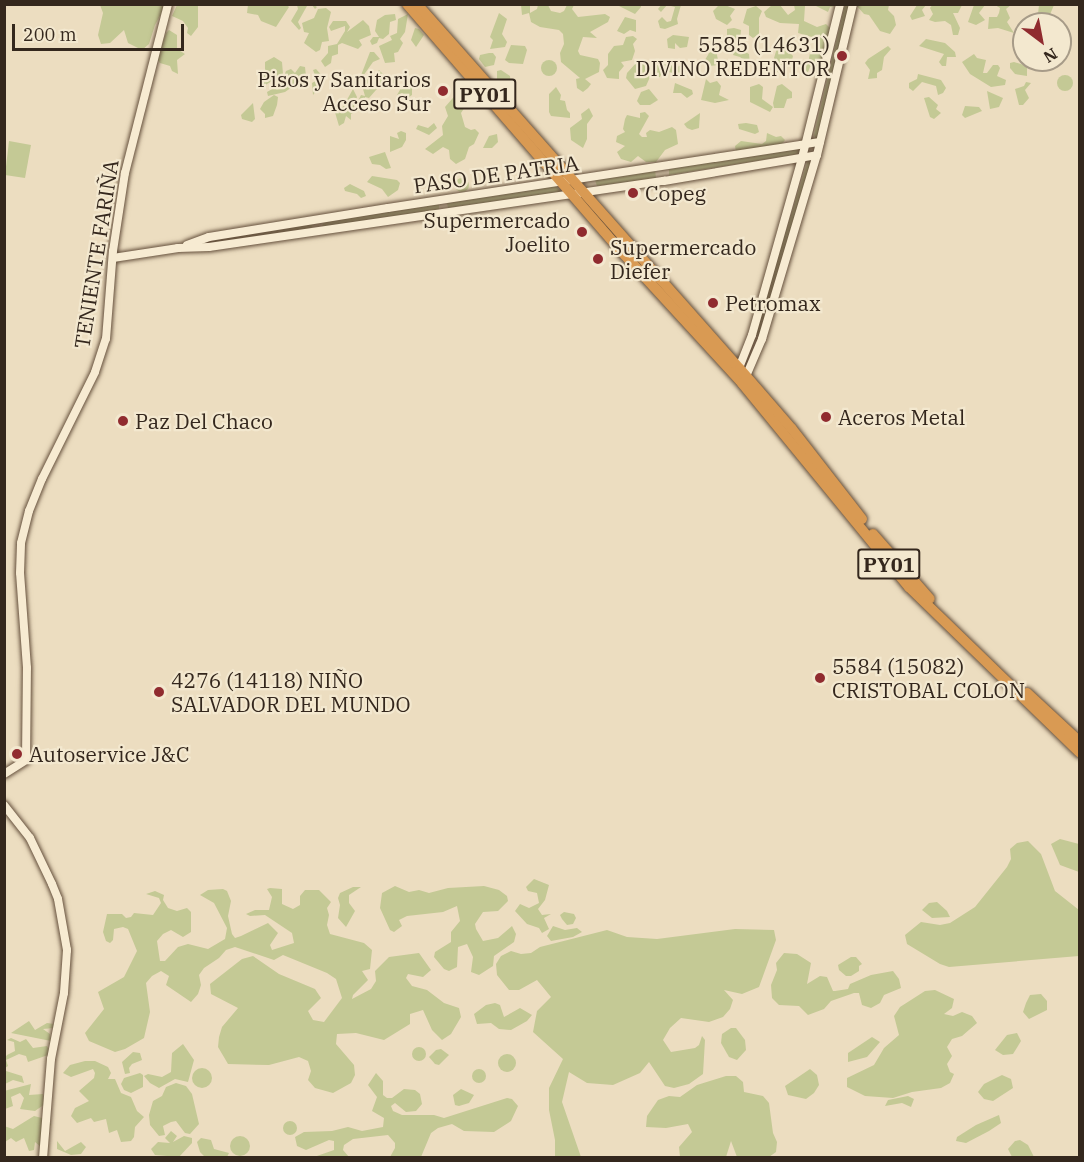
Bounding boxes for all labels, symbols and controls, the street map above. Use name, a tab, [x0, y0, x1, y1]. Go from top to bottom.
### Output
scale bar	[15, 12, 188, 50]
north arrow	[1012, 12, 1072, 72]
text: 200 m	[23, 23, 77, 46]
place label: 5585 (14631) DIVINO REDENTOR	[636, 31, 830, 81]
text: N	[1040, 44, 1061, 67]
marker: 5585 (14631) DIVINO REDENTOR	[835, 49, 849, 63]
place label: Pisos y Sanitarios Acceso Sur	[257, 66, 431, 116]
road number: PY01	[452, 77, 518, 111]
marker: Pisos y Sanitarios Acceso Sur	[436, 84, 450, 98]
street label: PASO DE PATRIA	[412, 150, 580, 198]
street label: TENIENTE FARIÑA	[69, 158, 123, 350]
place label: Copeg	[645, 180, 706, 206]
marker: Copeg	[626, 186, 640, 200]
place label: Supermercado Joelito	[424, 207, 570, 257]
marker: Supermercado Joelito	[575, 225, 589, 239]
place label: Supermercado Diefer	[610, 234, 756, 284]
marker: Supermercado Diefer	[591, 252, 605, 266]
place label: Petromax	[725, 290, 821, 316]
marker: Petromax	[706, 296, 720, 310]
place label: Aceros Metal	[838, 404, 965, 430]
place label: Paz Del Chaco	[135, 408, 273, 434]
marker: Aceros Metal	[819, 410, 833, 424]
marker: Paz Del Chaco	[116, 414, 130, 428]
road number: PY01	[856, 547, 922, 581]
place label: 5584 (15082) CRISTOBAL COLON	[832, 653, 1025, 703]
place label: 4276 (14118) NIÑO SALVADOR DEL MUNDO	[171, 667, 411, 717]
marker: 5584 (15082) CRISTOBAL COLON	[813, 671, 827, 685]
marker: 4276 (14118) NIÑO SALVADOR DEL MUNDO	[152, 685, 166, 699]
place label: Autoservice J&C	[29, 741, 190, 767]
marker: Autoservice J&C	[10, 747, 24, 761]

